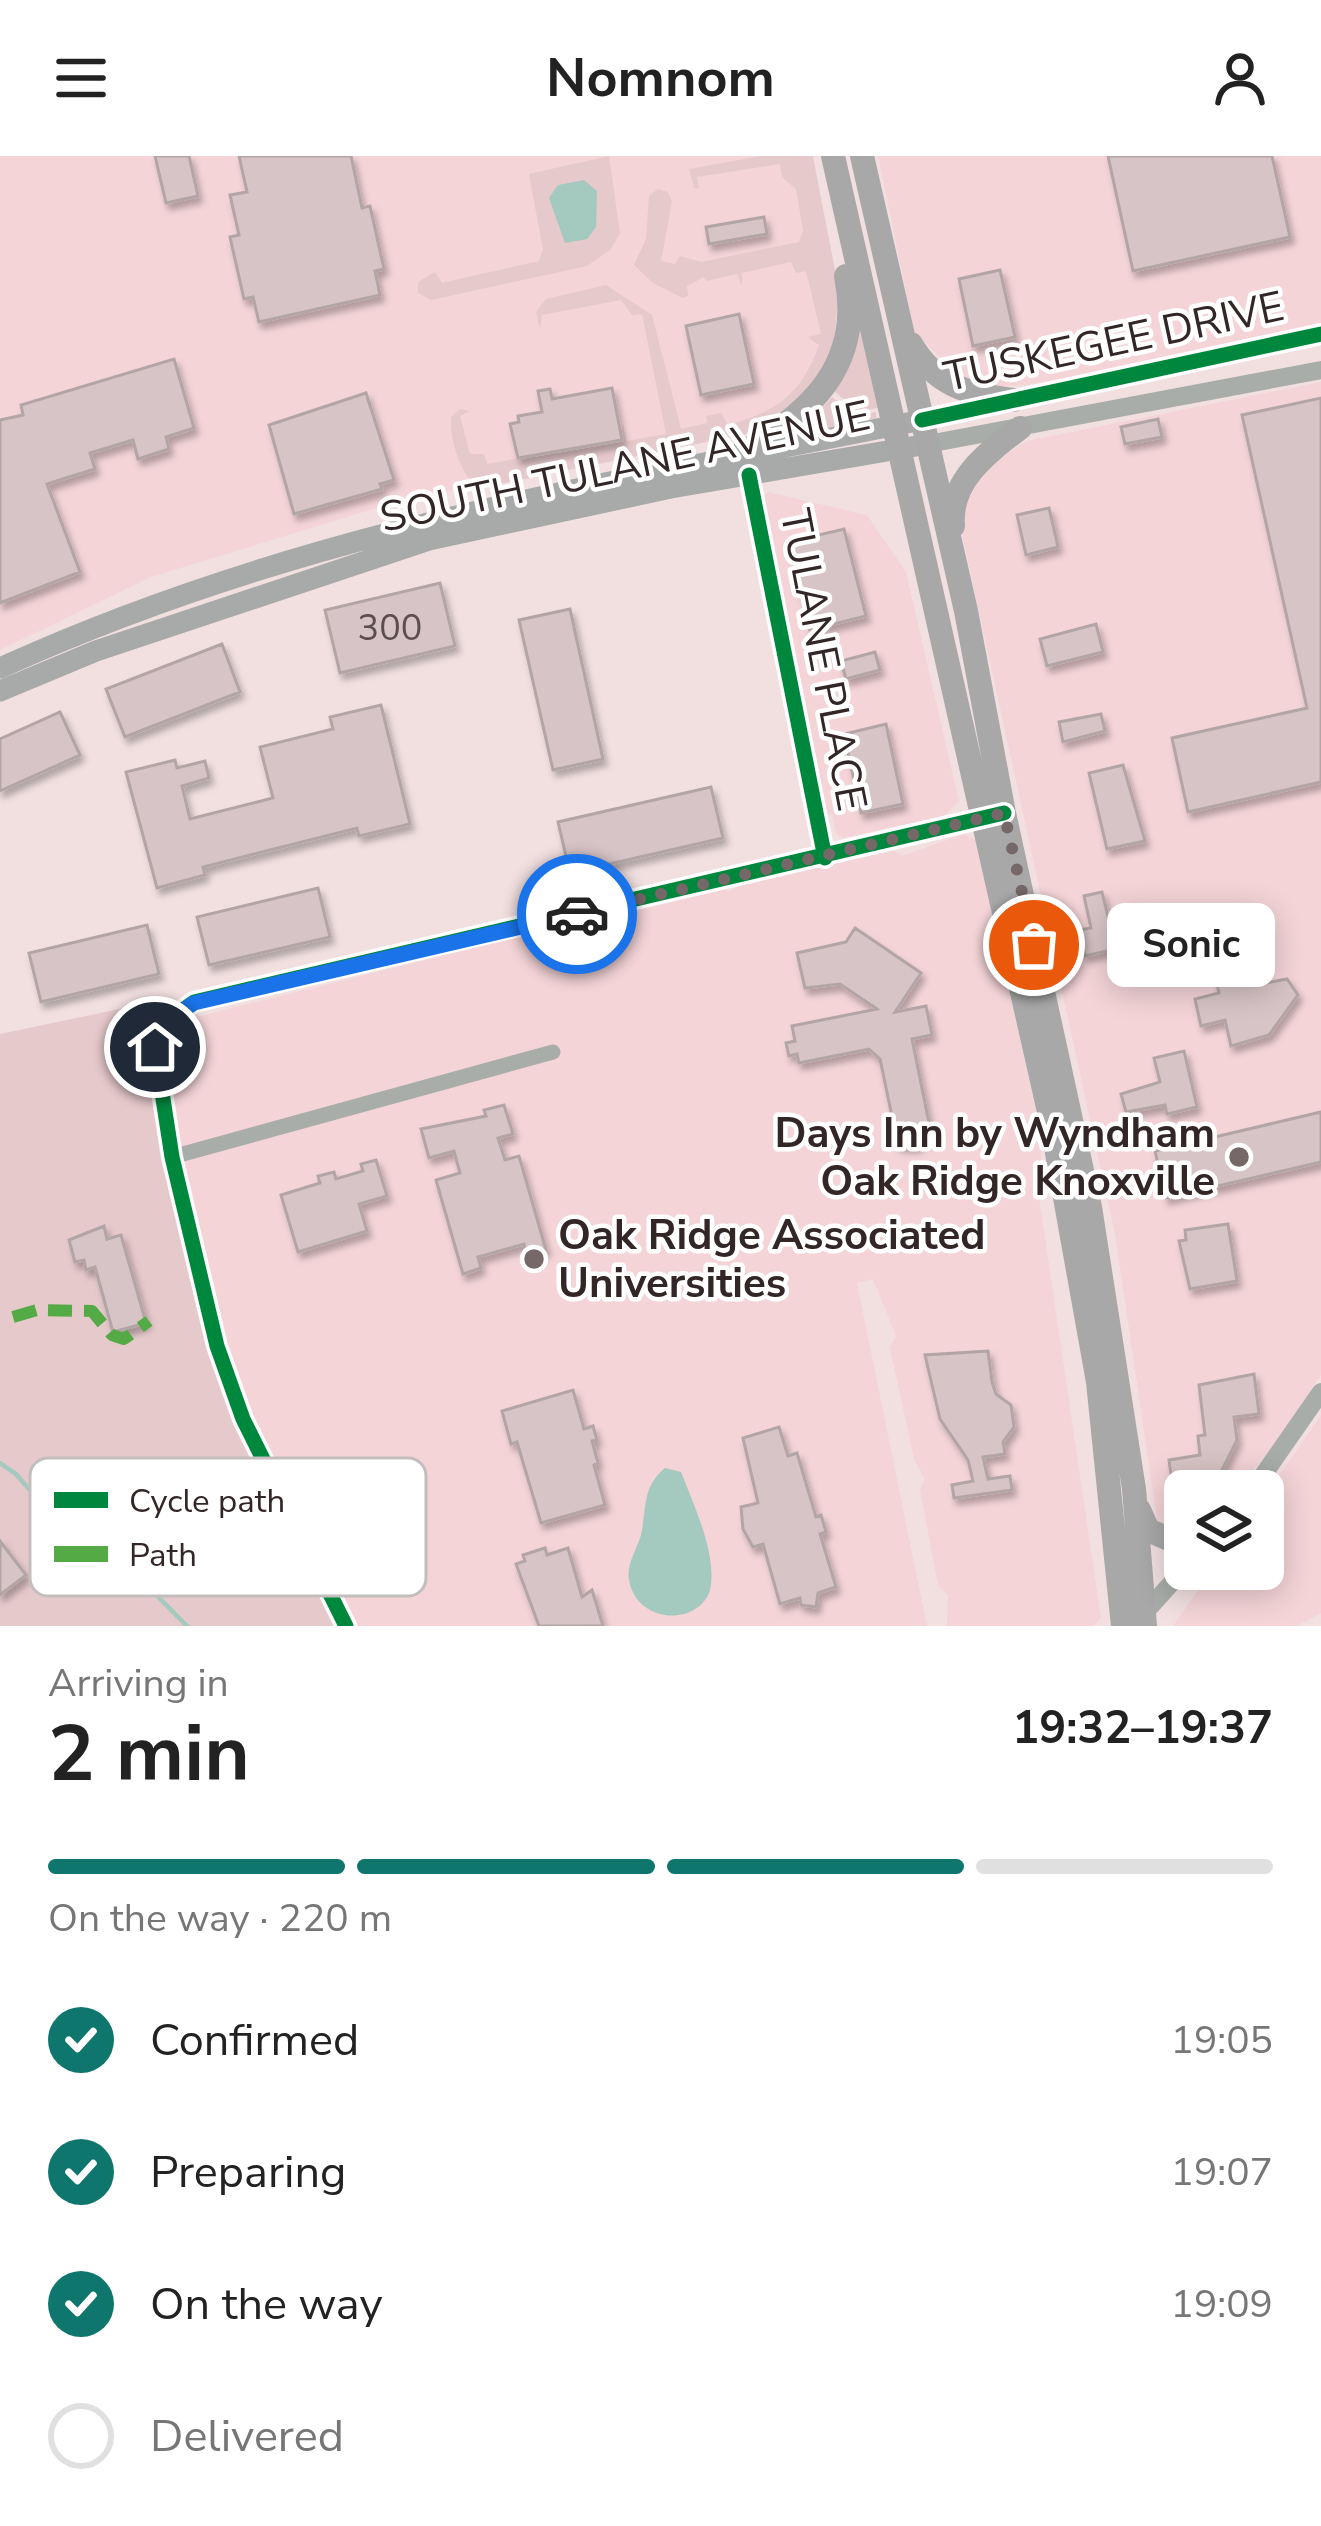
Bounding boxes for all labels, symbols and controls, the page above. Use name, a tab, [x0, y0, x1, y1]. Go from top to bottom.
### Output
text: Nomnom	[546, 41, 775, 115]
icon: menu	[48, 45, 114, 111]
icon: person	[1207, 45, 1273, 111]
street label: TUSKEGEE DRIVE	[939, 278, 1289, 406]
street label: SOUTH TULANE AVENUE	[375, 387, 875, 547]
street label: TULANE PLACE	[766, 504, 880, 816]
house number: 300	[358, 604, 422, 653]
courier	[517, 854, 637, 974]
icon: car	[544, 881, 610, 947]
pin	[983, 894, 1085, 996]
callout: Sonic	[1106, 903, 1274, 987]
icon: bag	[1001, 912, 1067, 978]
text: Sonic	[1142, 918, 1240, 971]
pin	[104, 996, 206, 1098]
icon: home	[122, 1014, 188, 1080]
place label: Days Inn by Wyndham Oak Ridge Knoxville	[775, 1105, 1215, 1210]
marker: Days Inn by Wyndham Oak Ridge Knoxville	[1226, 1144, 1252, 1170]
place label: Oak Ridge Associated Universities	[558, 1207, 985, 1312]
marker: Oak Ridge Associated Universities	[521, 1246, 547, 1272]
legend	[30, 1458, 426, 1596]
map controls	[1164, 1470, 1284, 1590]
button: layers	[1164, 1470, 1284, 1590]
text: Cycle path	[129, 1479, 285, 1524]
text: Path	[129, 1533, 197, 1578]
text: Arriving in	[48, 1657, 229, 1710]
text: 19:32–19:37	[1012, 1698, 1273, 1759]
text: 2 min	[48, 1701, 250, 1808]
text: On the way · 220 m	[48, 1892, 392, 1945]
icon: check	[48, 2007, 114, 2073]
text: Confirmed	[150, 2010, 359, 2071]
text: 19:05	[1171, 2014, 1273, 2067]
icon: check	[48, 2139, 114, 2205]
text: Preparing	[150, 2142, 346, 2203]
text: 19:07	[1171, 2146, 1273, 2199]
icon: check	[48, 2271, 114, 2337]
text: On the way	[150, 2274, 383, 2335]
text: 19:09	[1171, 2278, 1273, 2331]
text: Delivered	[150, 2406, 344, 2467]

